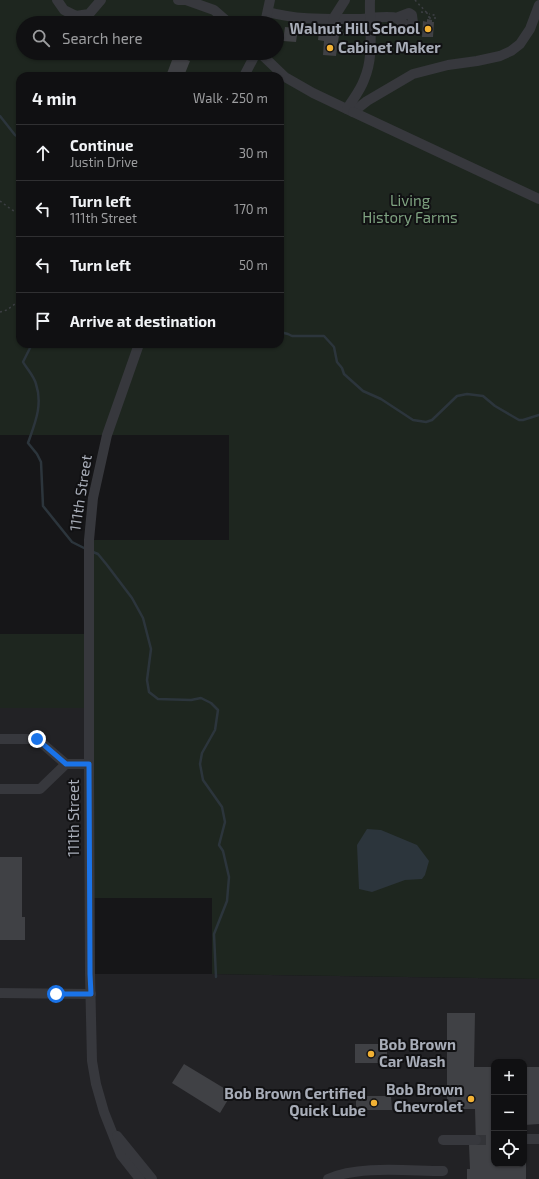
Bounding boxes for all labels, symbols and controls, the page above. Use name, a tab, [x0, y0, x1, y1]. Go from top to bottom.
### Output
search box	[16, 16, 284, 60]
place label: Walnut Hill School	[289, 19, 420, 37]
marker: Walnut Hill School	[423, 24, 433, 34]
icon: search	[30, 27, 52, 49]
text: Search here	[62, 29, 143, 47]
place label: Cabinet Maker	[338, 38, 441, 56]
marker: Cabinet Maker	[325, 43, 335, 53]
text: 4 min	[32, 88, 76, 108]
text: Walk · 250 m	[193, 90, 268, 106]
text: Continue	[70, 136, 133, 154]
icon: ahead	[32, 142, 54, 164]
text: 30 m	[239, 145, 268, 161]
text: Justin Drive	[70, 154, 138, 170]
park label: Living History Farms	[362, 191, 458, 226]
text: Turn left	[70, 192, 131, 210]
icon: left	[32, 198, 54, 220]
text: 170 m	[234, 201, 268, 217]
text: 111th Street	[70, 210, 137, 226]
icon: left	[32, 254, 54, 276]
text: Turn left	[70, 256, 131, 274]
text: 50 m	[239, 257, 268, 273]
icon: arrive	[32, 310, 54, 332]
text: Arrive at destination	[70, 312, 216, 330]
street label: 111th Street	[65, 453, 95, 532]
route end	[28, 730, 46, 748]
street label: 111th Street	[64, 779, 82, 857]
route start	[47, 985, 65, 1003]
place label: Bob Brown Car Wash	[379, 1035, 456, 1070]
marker: Bob Brown Car Wash	[366, 1049, 376, 1059]
map controls	[491, 1059, 527, 1167]
button: +	[491, 1059, 527, 1095]
place label: Bob Brown Chevrolet	[386, 1080, 463, 1115]
place label: Bob Brown Certified Quick Lube	[224, 1084, 366, 1120]
marker: Bob Brown Chevrolet	[466, 1094, 476, 1104]
button: −	[491, 1095, 527, 1131]
marker: Bob Brown Certified Quick Lube	[369, 1098, 379, 1108]
button: locate	[491, 1131, 527, 1167]

